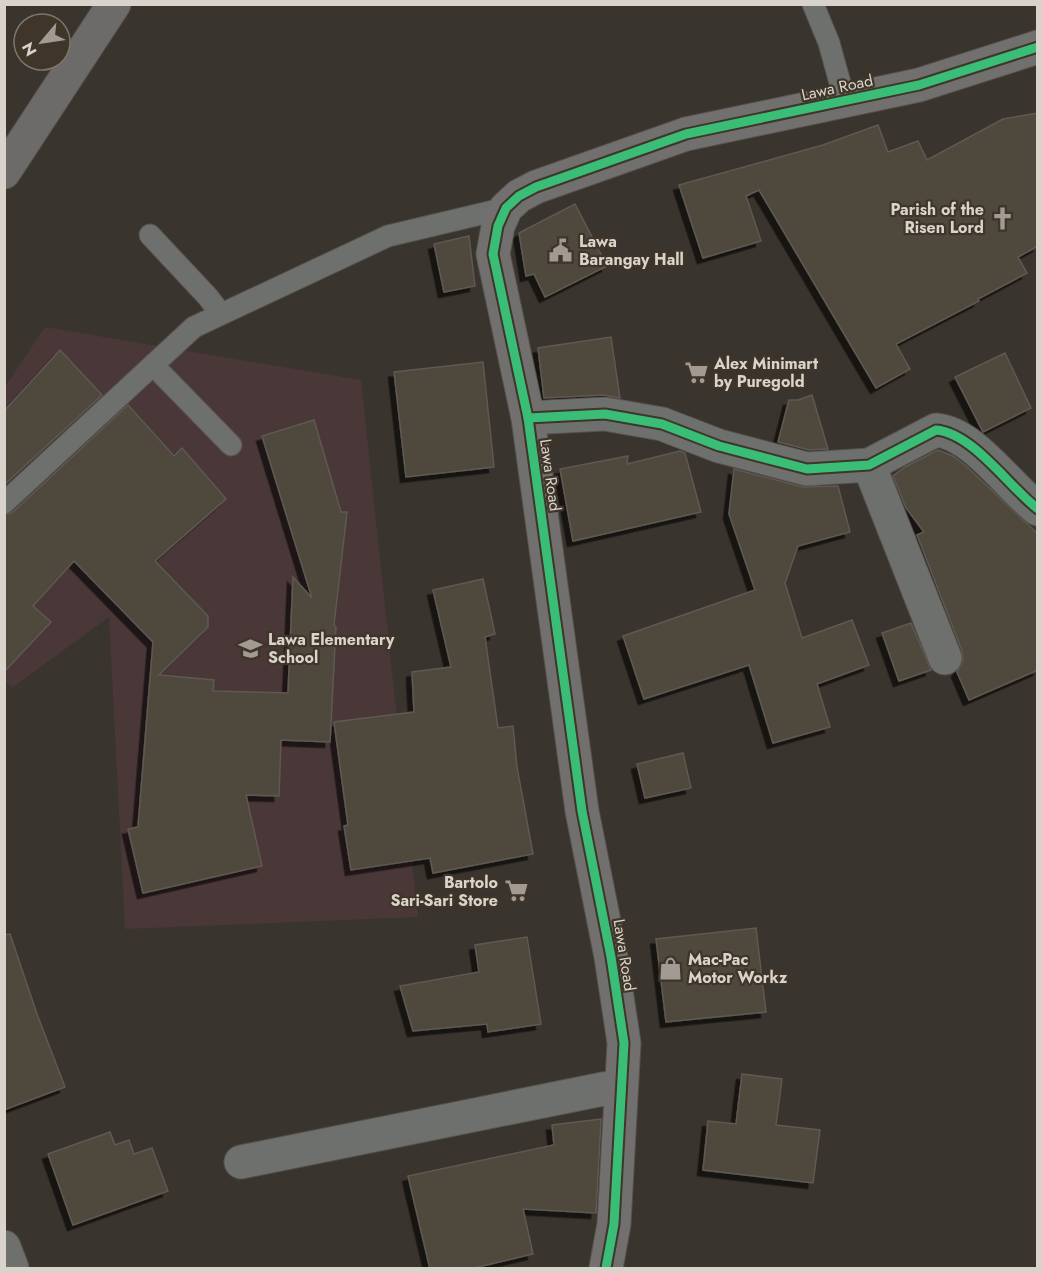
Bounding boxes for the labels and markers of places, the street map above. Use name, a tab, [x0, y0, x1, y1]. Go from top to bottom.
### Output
place label: Parish of the Risen Lord	[891, 198, 984, 239]
church icon: Parish of the Risen Lord	[989, 205, 1015, 231]
place label: Lawa Barangay Hall	[579, 230, 684, 271]
public building icon: Lawa Barangay Hall	[548, 237, 574, 263]
place label: Alex Minimart by Puregold	[713, 352, 819, 393]
supermarket icon: Alex Minimart by Puregold	[683, 359, 709, 385]
place label: Lawa Elementary School	[268, 628, 395, 669]
school or university icon: Lawa Elementary School	[237, 635, 263, 661]
place label: Bartolo Sari-Sari Store	[390, 871, 498, 912]
supermarket icon: Bartolo Sari-Sari Store	[503, 878, 529, 904]
place label: Mac-Pac Motor Workz	[688, 948, 788, 989]
shop icon: Mac-Pac Motor Workz	[657, 955, 683, 981]

